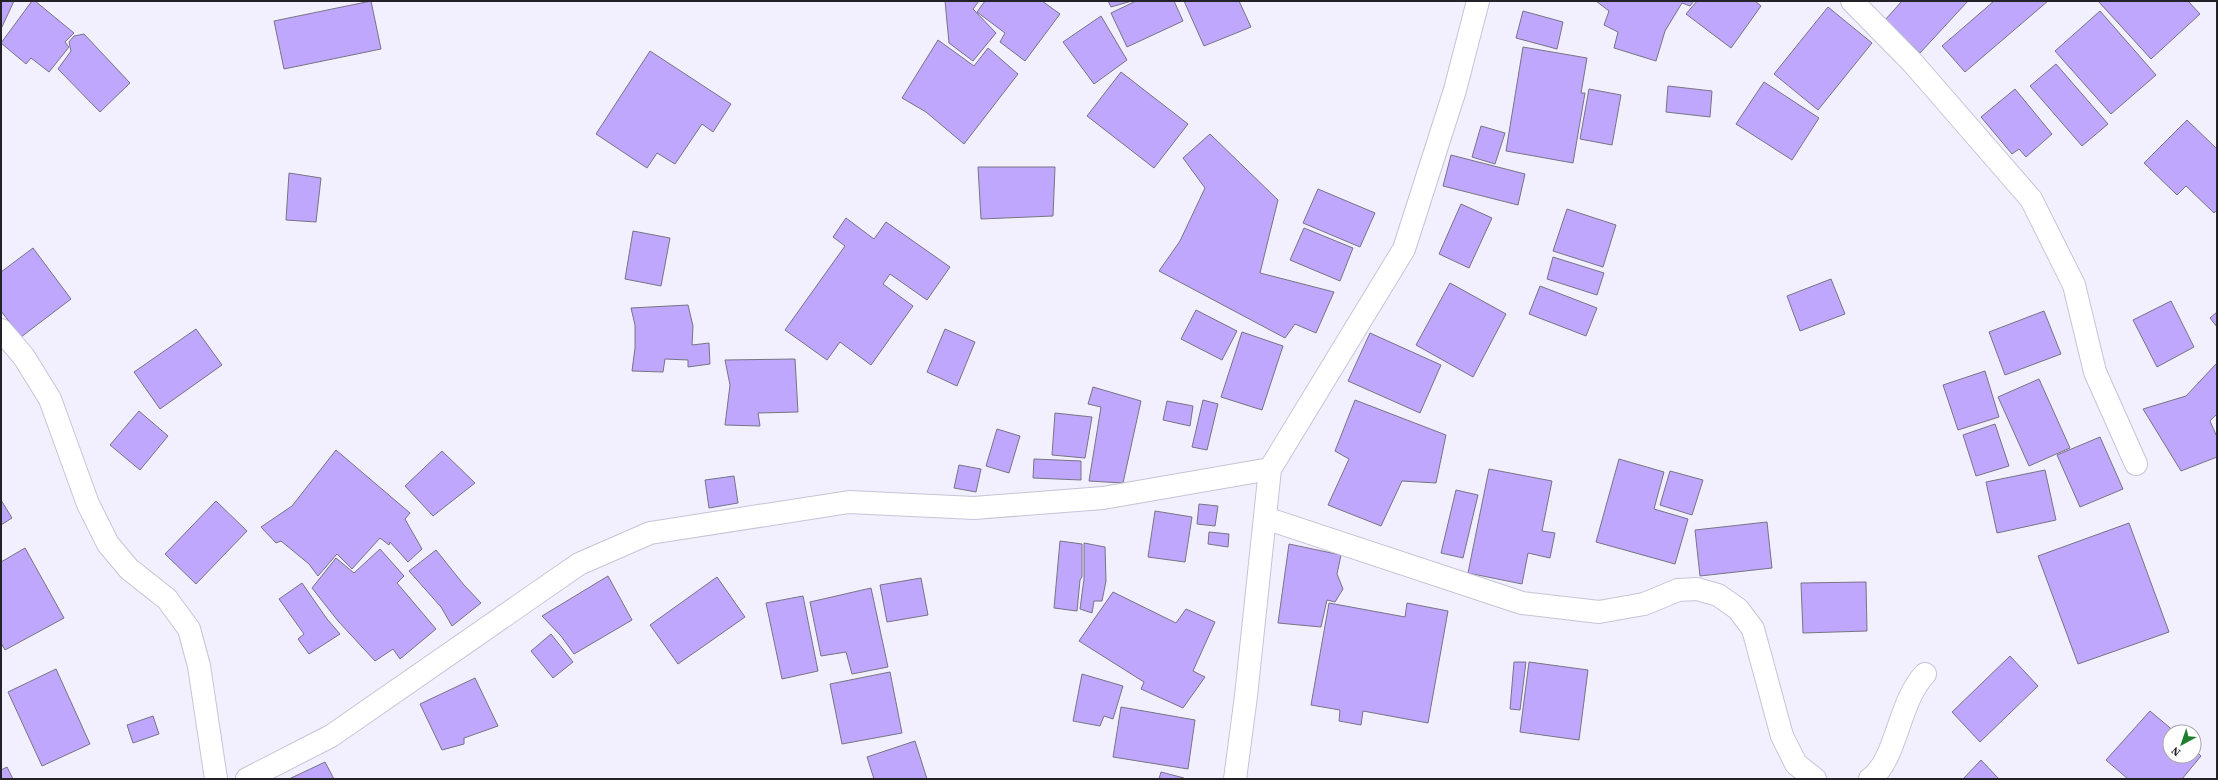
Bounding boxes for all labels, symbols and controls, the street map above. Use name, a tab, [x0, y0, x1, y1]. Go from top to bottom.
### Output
north arrow	[2162, 724, 2202, 764]
text: N	[2168, 743, 2184, 760]

